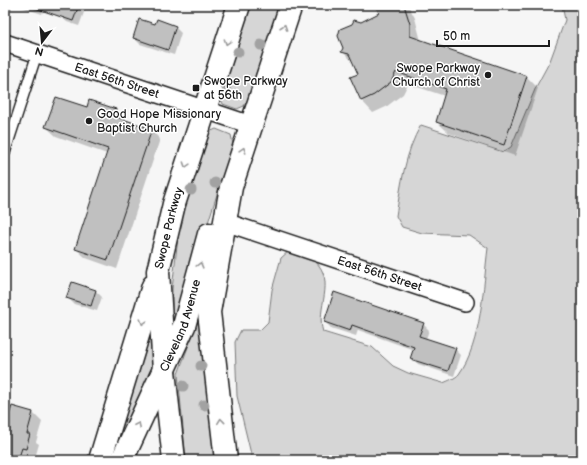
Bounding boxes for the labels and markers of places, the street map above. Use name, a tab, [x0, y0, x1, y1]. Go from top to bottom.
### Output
place label: Swope Parkway Church of Christ	[392, 61, 481, 90]
marker: Swope Parkway Church of Christ	[483, 70, 493, 80]
place label: Swope Parkway at 56th	[204, 74, 288, 103]
marker: Swope Parkway at 56th	[191, 83, 201, 93]
place label: Good Hope Missionary Baptist Church	[97, 107, 222, 136]
marker: Good Hope Missionary Baptist Church	[84, 116, 94, 126]

